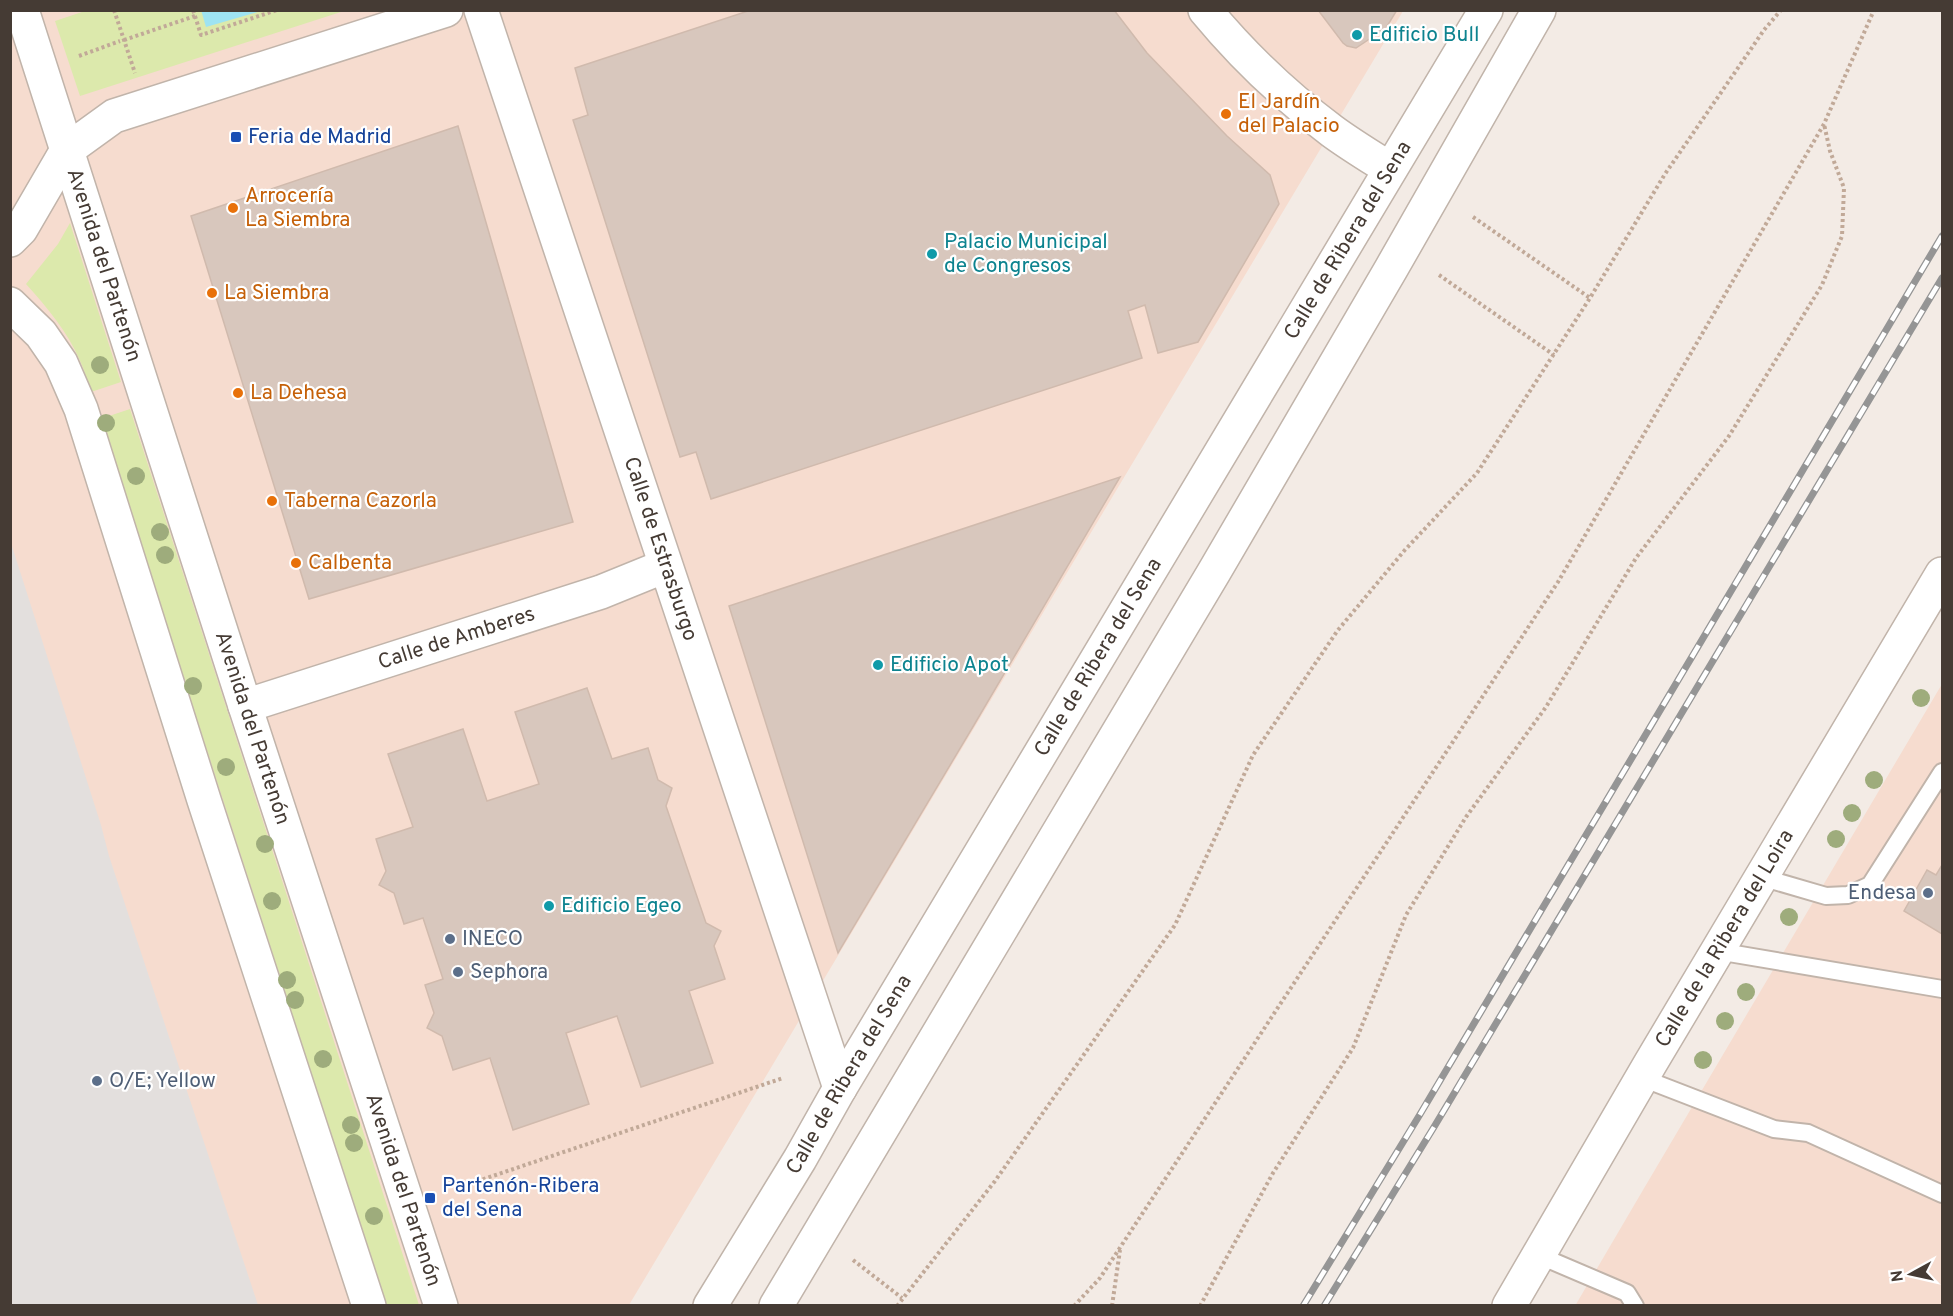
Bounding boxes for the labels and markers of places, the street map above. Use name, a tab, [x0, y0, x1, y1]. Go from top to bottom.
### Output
place label: Edificio Bull	[1369, 22, 1479, 49]
marker: Edificio Bull	[1350, 28, 1364, 42]
place label: El Jardín del Palacio	[1238, 89, 1340, 140]
marker: El Jardín del Palacio	[1219, 107, 1233, 121]
place label: Feria de Madrid	[248, 124, 392, 151]
marker: Feria de Madrid	[229, 130, 243, 144]
place label: Arrocería La Siembra	[245, 183, 350, 234]
marker: Arrocería La Siembra	[226, 201, 240, 215]
place label: Palacio Municipal de Congresos	[944, 229, 1108, 280]
marker: Palacio Municipal de Congresos	[925, 247, 939, 261]
place label: La Siembra	[224, 280, 329, 307]
marker: La Siembra	[205, 286, 219, 300]
place label: La Dehesa	[250, 380, 347, 407]
marker: La Dehesa	[231, 386, 245, 400]
place label: Taberna Cazorla	[284, 488, 437, 515]
marker: Taberna Cazorla	[265, 494, 279, 508]
place label: Calbenta	[308, 550, 392, 577]
marker: Calbenta	[289, 556, 303, 570]
place label: Edificio Apot	[890, 652, 1009, 679]
marker: Edificio Apot	[871, 658, 885, 672]
place label: Endesa	[1848, 880, 1916, 907]
marker: Endesa	[1921, 886, 1935, 900]
place label: Edificio Egeo	[561, 893, 682, 920]
marker: Edificio Egeo	[542, 899, 556, 913]
place label: INECO	[462, 926, 523, 953]
marker: INECO	[443, 932, 457, 946]
place label: Sephora	[470, 959, 548, 986]
marker: Sephora	[451, 965, 465, 979]
place label: O/E; Yellow	[109, 1068, 216, 1095]
marker: O/E; Yellow	[90, 1074, 104, 1088]
place label: Partenón-Ribera del Sena	[442, 1173, 599, 1224]
marker: Partenón-Ribera del Sena	[423, 1191, 437, 1205]

